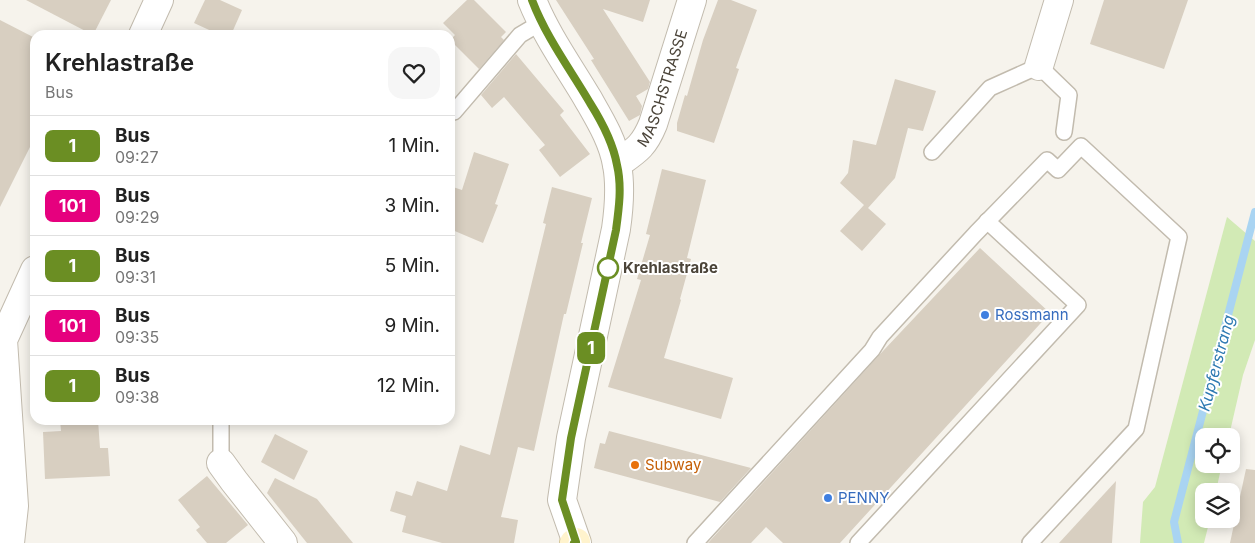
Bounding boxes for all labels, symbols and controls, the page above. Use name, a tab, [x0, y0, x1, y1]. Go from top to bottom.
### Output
street label: MASCHSTRASSE	[633, 27, 691, 151]
button: heart	[388, 47, 440, 99]
text: Krehlastraße	[45, 48, 194, 77]
text: Bus	[45, 82, 73, 102]
text: Bus	[115, 124, 150, 147]
text: 1 Min.	[388, 134, 440, 157]
text: 1	[69, 135, 76, 156]
text: 09:27	[115, 147, 158, 167]
text: Bus	[115, 184, 150, 207]
text: 3 Min.	[384, 194, 440, 217]
text: 101	[59, 195, 86, 216]
text: 09:29	[115, 207, 159, 227]
text: Bus	[115, 244, 150, 267]
text: 5 Min.	[385, 254, 440, 277]
text: 1	[69, 255, 76, 276]
marker: Krehlastraße	[597, 257, 619, 279]
place label: Krehlastraße	[623, 258, 718, 277]
text: 09:31	[115, 267, 156, 287]
text: Bus	[115, 304, 150, 327]
place label: Rossmann	[995, 305, 1069, 324]
marker: Rossmann	[979, 309, 991, 321]
water label: Kupferstrang	[1194, 313, 1238, 413]
text: 9 Min.	[384, 314, 440, 337]
text: 101	[59, 315, 86, 336]
text: 09:35	[115, 327, 159, 347]
line badge: 1	[575, 332, 607, 364]
text: 1	[587, 337, 595, 358]
text: Bus	[115, 364, 150, 387]
text: 12 Min.	[377, 374, 440, 397]
text: 1	[69, 375, 76, 396]
text: 09:38	[115, 387, 159, 407]
map controls	[1195, 428, 1240, 528]
button: locate	[1195, 428, 1240, 473]
place label: Subway	[645, 455, 702, 474]
marker: Subway	[629, 459, 641, 471]
button: layers	[1195, 483, 1240, 528]
place label: PENNY	[838, 488, 889, 507]
marker: PENNY	[822, 492, 834, 504]

